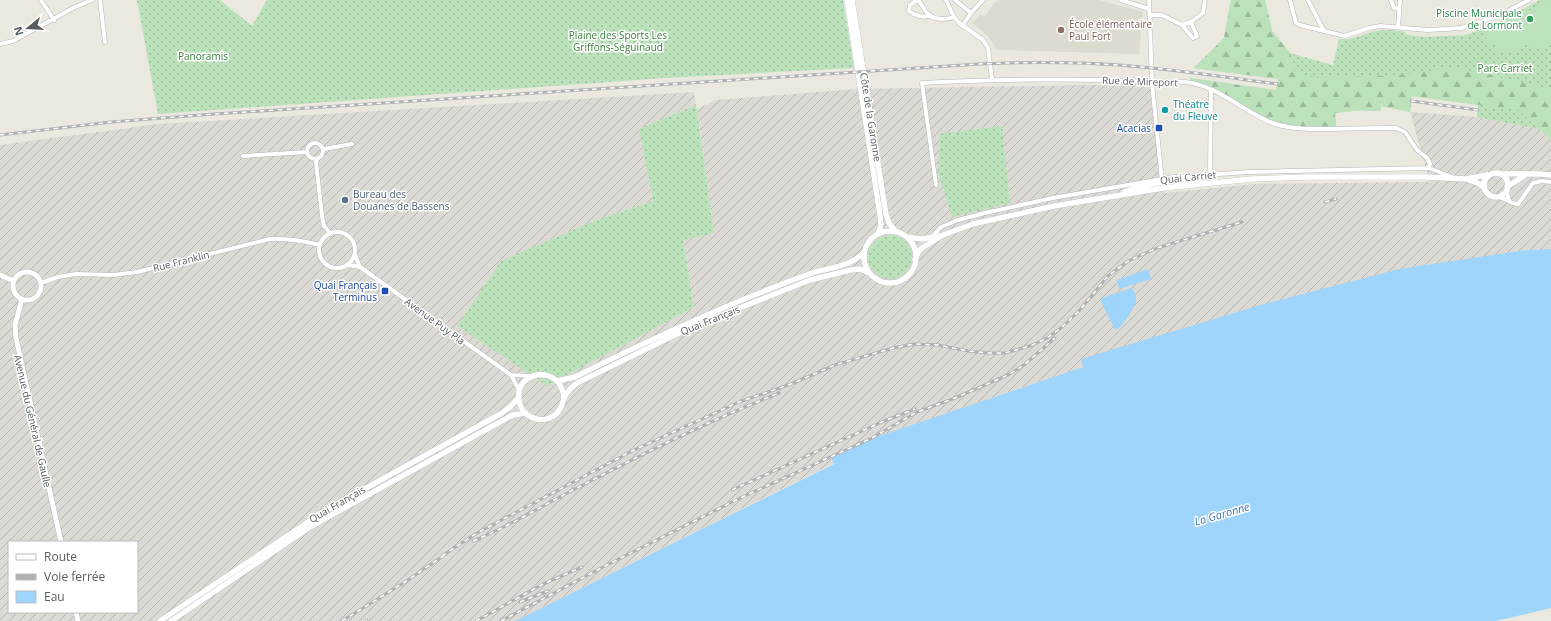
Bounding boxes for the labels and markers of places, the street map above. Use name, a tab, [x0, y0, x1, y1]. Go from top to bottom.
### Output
place label: Piscine Municipale de Lormont	[1436, 6, 1522, 32]
marker: Piscine Municipale de Lormont	[1525, 14, 1535, 24]
place label: École élémentaire Paul Fort	[1069, 17, 1153, 43]
marker: École élémentaire Paul Fort	[1056, 25, 1066, 35]
place label: Théatre du Fleuve	[1173, 97, 1218, 123]
marker: Théatre du Fleuve	[1160, 105, 1170, 115]
place label: Acacias	[1117, 121, 1151, 135]
marker: Acacias	[1154, 123, 1164, 133]
place label: Bureau des Douanes de Bassens	[353, 187, 450, 213]
marker: Bureau des Douanes de Bassens	[340, 195, 350, 205]
place label: Quai Français Terminus	[314, 278, 377, 304]
marker: Quai Français Terminus	[380, 286, 390, 296]

